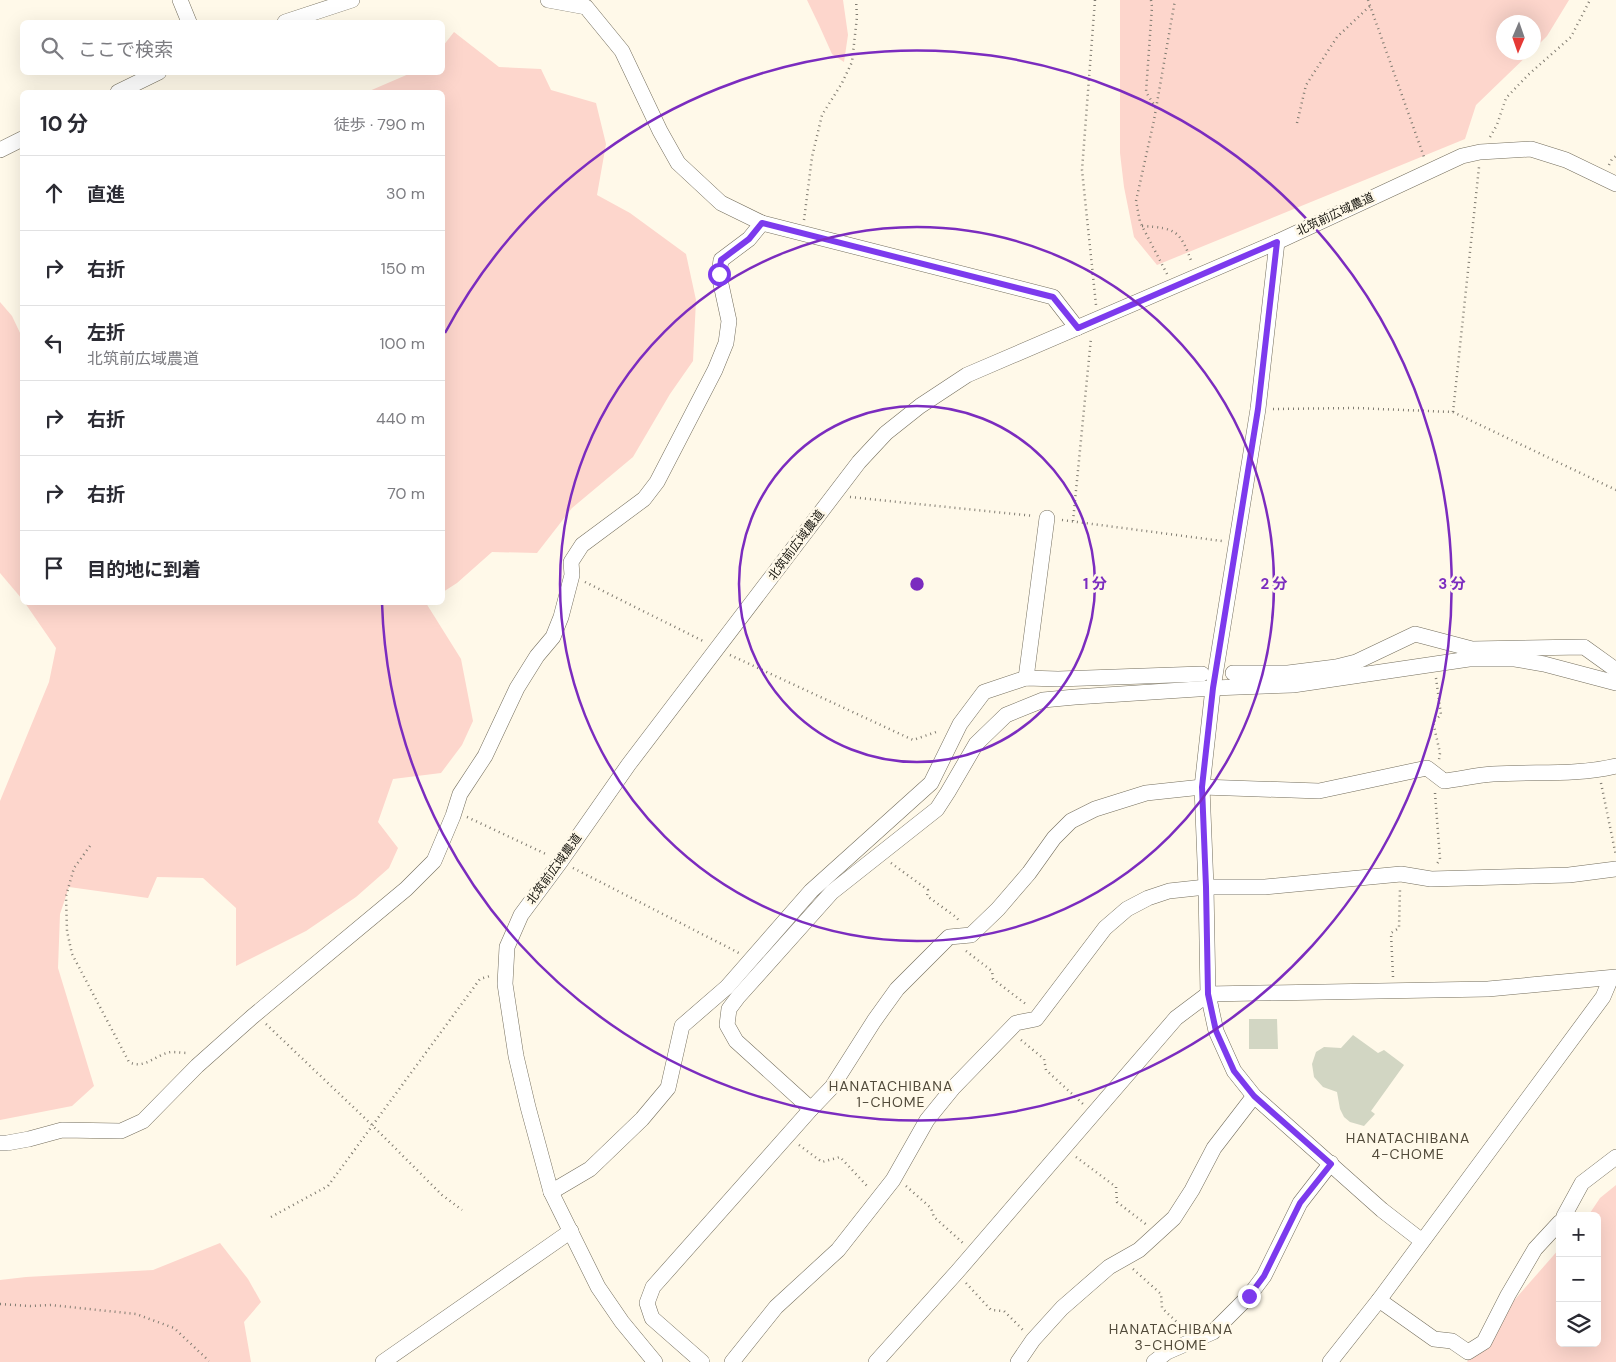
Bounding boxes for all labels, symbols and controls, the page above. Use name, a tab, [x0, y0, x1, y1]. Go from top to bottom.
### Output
north arrow	[1496, 15, 1541, 60]
search box	[20, 20, 445, 75]
icon: search	[38, 34, 66, 62]
text: ここで検索	[78, 37, 173, 62]
text: 10 分	[40, 110, 88, 138]
text: 徒歩 · 790 m	[334, 114, 425, 135]
icon: ahead	[40, 179, 68, 207]
text: 直進	[87, 182, 125, 207]
text: 30 m	[386, 183, 425, 204]
street label: 北筑前広域農道	[1294, 189, 1376, 239]
icon: right	[40, 254, 68, 282]
text: 右折	[87, 257, 125, 282]
text: 150 m	[381, 258, 425, 279]
route start	[708, 263, 731, 286]
text: 左折	[87, 320, 125, 345]
icon: left	[40, 329, 68, 357]
text: 100 m	[380, 333, 425, 354]
text: 北筑前広域農道	[87, 348, 199, 369]
icon: right	[40, 404, 68, 432]
text: 右折	[87, 407, 125, 432]
text: 440 m	[376, 408, 425, 429]
icon: right	[40, 479, 68, 507]
text: 右折	[87, 482, 125, 507]
text: 70 m	[387, 483, 425, 504]
street label: 北筑前広域農道	[764, 507, 828, 583]
icon: arrive	[40, 554, 68, 582]
text: 目的地に到着	[87, 557, 201, 582]
text: 1 分	[1083, 574, 1107, 594]
text: 2 分	[1260, 574, 1288, 594]
text: 3 分	[1438, 574, 1466, 594]
centre of rings	[908, 575, 926, 593]
street label: 北筑前広域農道	[523, 830, 585, 908]
district label: HANATACHIBANA 1-CHOME	[829, 1077, 953, 1111]
district label: HANATACHIBANA 4-CHOME	[1346, 1129, 1470, 1163]
map controls	[1556, 1212, 1601, 1347]
button: +	[1556, 1212, 1601, 1257]
button: −	[1556, 1257, 1601, 1302]
route end	[1238, 1285, 1261, 1308]
button: layers	[1556, 1302, 1601, 1347]
district label: HANATACHIBANA 3-CHOME	[1109, 1320, 1233, 1354]

